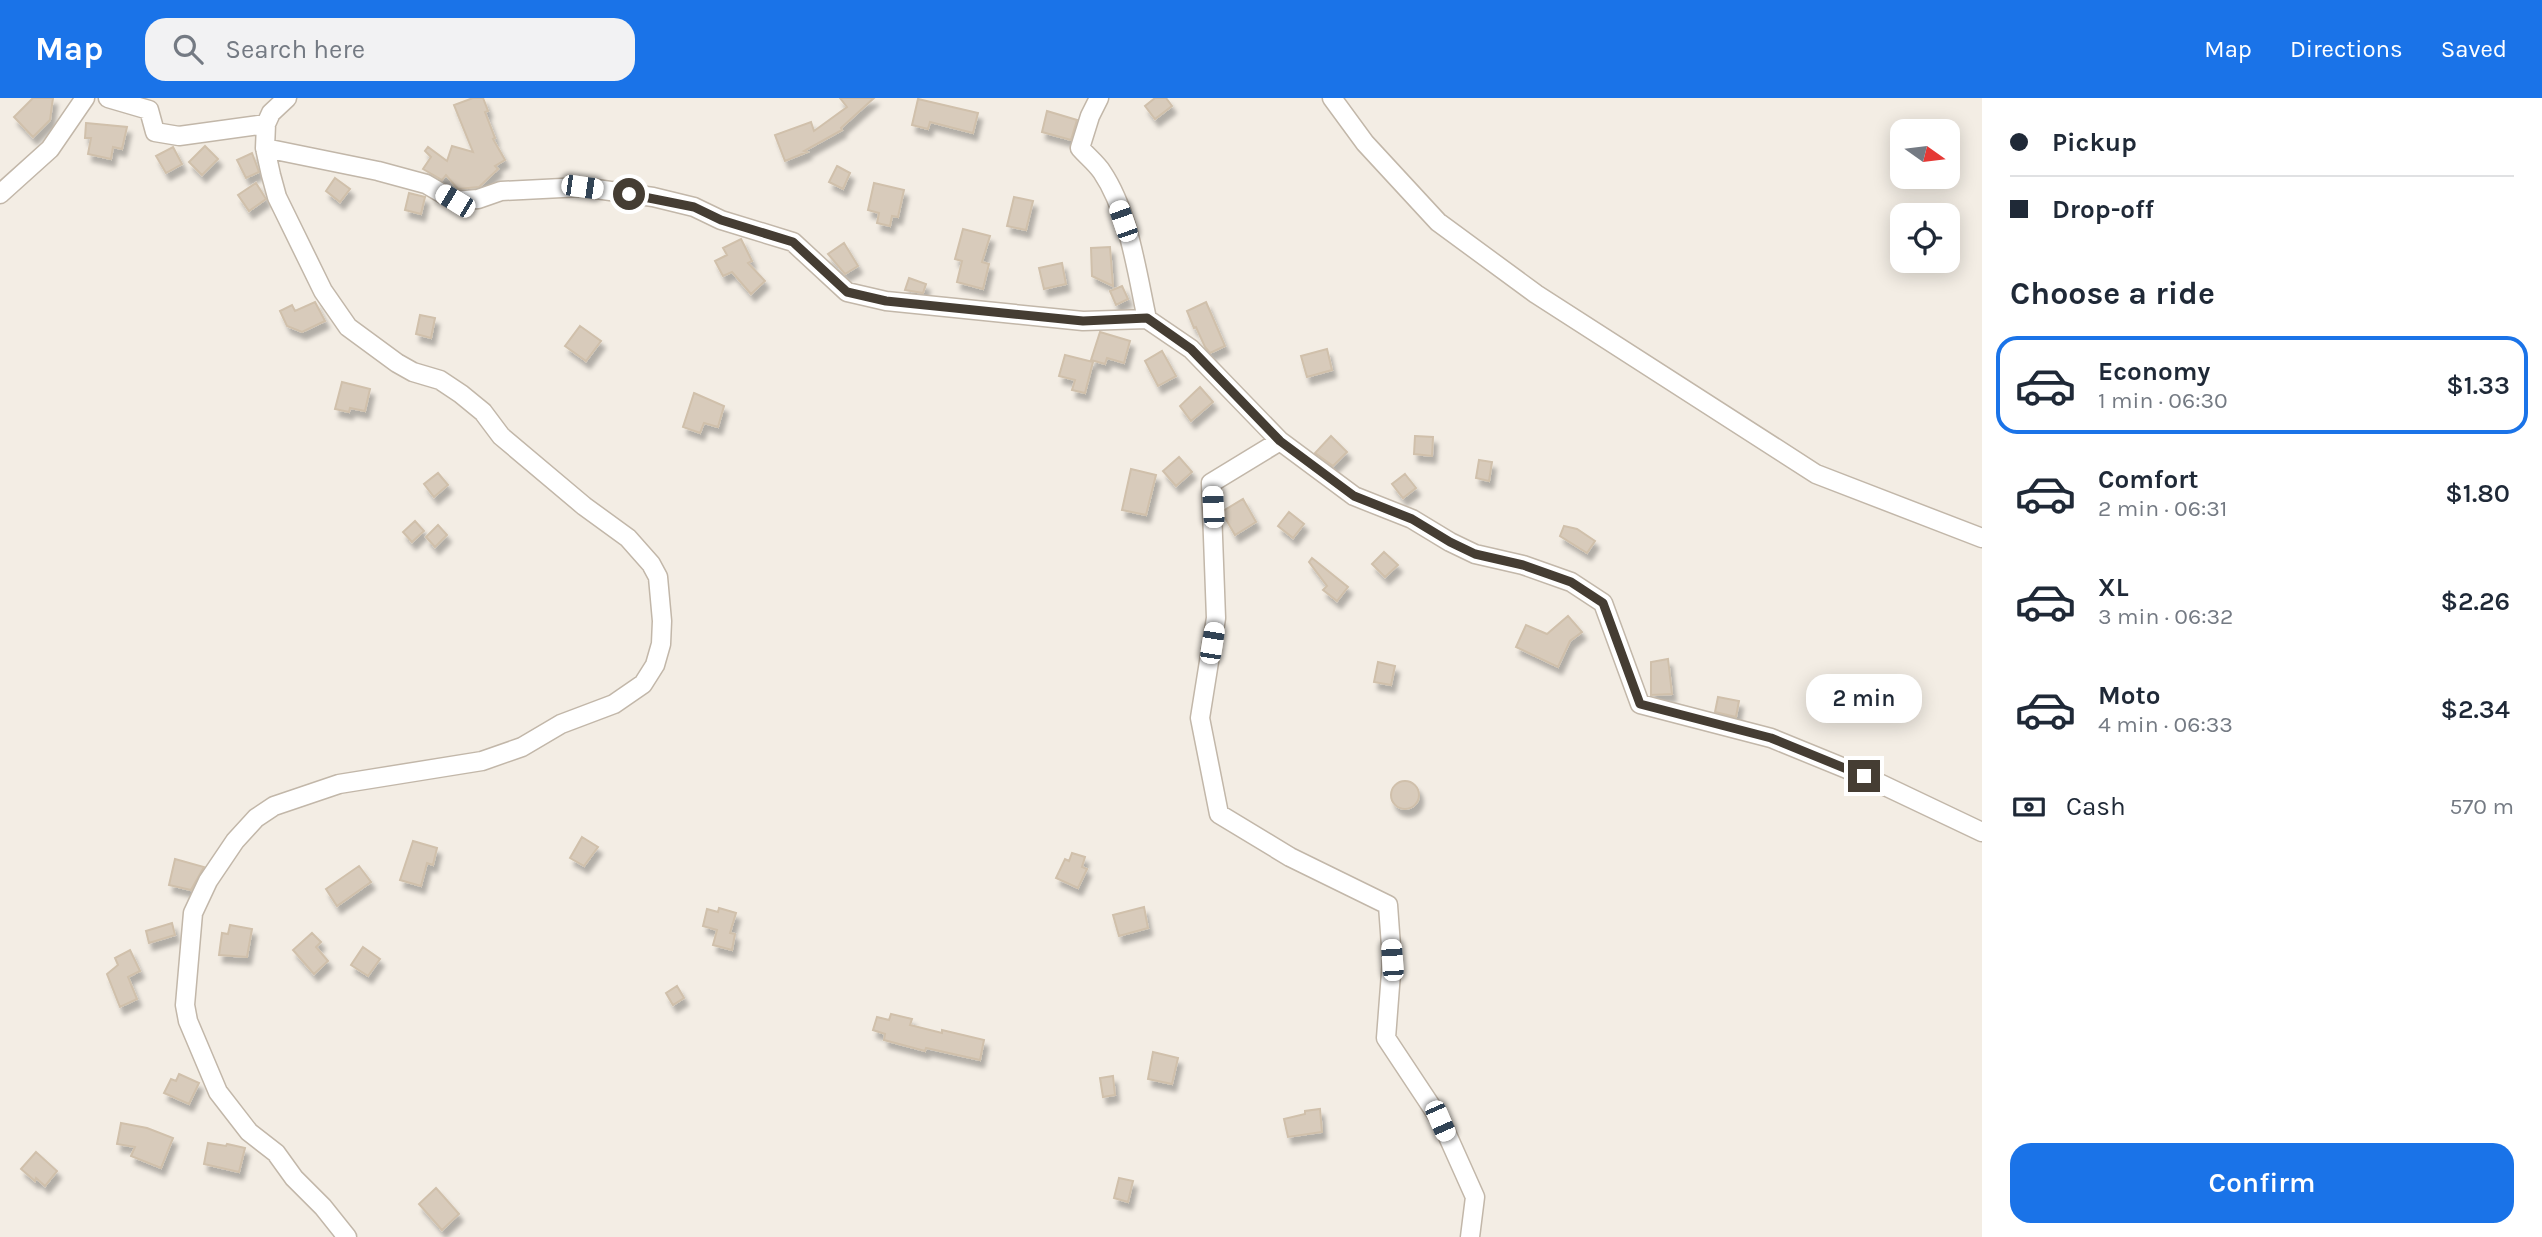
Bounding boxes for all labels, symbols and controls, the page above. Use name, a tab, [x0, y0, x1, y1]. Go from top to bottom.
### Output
search box	[145, 18, 635, 81]
text: Map	[35, 30, 103, 68]
icon: search	[169, 30, 207, 68]
text: Search here	[225, 34, 365, 65]
text: Map	[2204, 35, 2252, 63]
text: Directions	[2290, 35, 2403, 63]
text: Saved	[2441, 35, 2507, 63]
north arrow	[1890, 119, 1960, 189]
map controls	[1890, 119, 1960, 273]
text: Pickup	[2052, 127, 2137, 158]
car	[560, 174, 605, 200]
route start	[613, 178, 645, 210]
car	[432, 181, 479, 221]
text: Drop-off	[2052, 194, 2154, 225]
car	[1107, 198, 1140, 244]
button: locate	[1890, 203, 1960, 273]
text: Choose a ride	[2010, 275, 2215, 312]
icon: car	[2014, 354, 2077, 417]
text: Economy	[2098, 356, 2210, 387]
text: $1.33	[2446, 370, 2510, 401]
text: 1 min · 06:30	[2098, 387, 2228, 414]
icon: car	[2014, 462, 2077, 525]
text: Comfort	[2098, 464, 2199, 495]
text: $1.80	[2445, 478, 2510, 509]
car	[1202, 485, 1225, 529]
text: 2 min · 06:31	[2098, 495, 2227, 522]
icon: car	[2014, 570, 2077, 633]
text: XL	[2098, 572, 2129, 603]
text: $2.26	[2441, 586, 2510, 617]
text: 3 min · 06:32	[2098, 603, 2233, 630]
car	[1199, 621, 1226, 665]
callout: 2 min	[1806, 674, 1922, 724]
icon: car	[2014, 678, 2077, 741]
text: Moto	[2098, 680, 2160, 711]
text: 2 min	[1833, 685, 1895, 712]
text: $2.34	[2440, 694, 2510, 725]
text: 4 min · 06:33	[2098, 711, 2233, 738]
route end	[1848, 760, 1880, 792]
icon: cash	[2010, 788, 2048, 826]
text: Cash	[2066, 791, 2126, 822]
text: 570 m	[2450, 793, 2514, 820]
car	[1381, 938, 1404, 982]
car	[1422, 1098, 1459, 1144]
button: Confirm	[2010, 1143, 2514, 1223]

